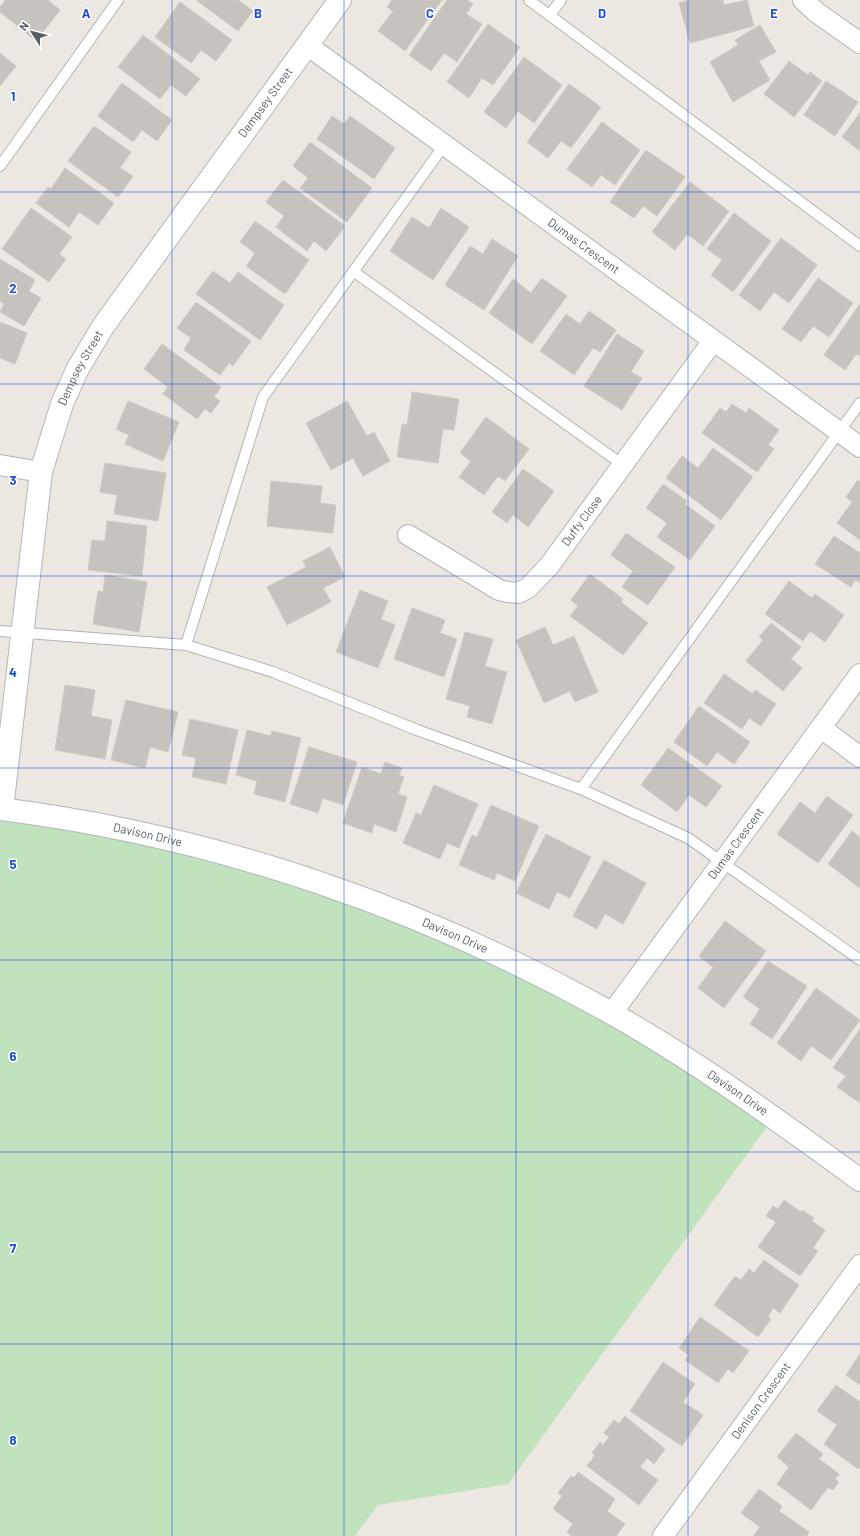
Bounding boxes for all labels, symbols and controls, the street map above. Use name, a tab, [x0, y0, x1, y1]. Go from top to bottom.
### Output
text: A	[82, 5, 91, 21]
text: B	[254, 5, 262, 21]
text: C	[426, 5, 434, 21]
text: D	[598, 5, 606, 21]
text: E	[770, 5, 778, 21]
north arrow	[12, 12, 52, 52]
text: N	[16, 19, 31, 33]
street label: Dempsey Street	[235, 64, 295, 140]
text: 1	[11, 88, 15, 104]
street label: Dumas Crescent	[546, 215, 623, 276]
text: 2	[9, 280, 17, 296]
street label: Dempsey Street	[54, 327, 105, 407]
text: 3	[9, 472, 17, 488]
street label: Duffy Close	[558, 492, 604, 548]
text: 4	[9, 664, 17, 680]
street label: Dumas Crescent	[704, 804, 766, 881]
street label: Davison Drive	[112, 820, 184, 848]
text: 5	[9, 856, 17, 872]
street label: Davison Drive	[421, 914, 490, 955]
text: 6	[10, 1048, 17, 1064]
street label: Davison Drive	[705, 1066, 771, 1118]
text: 7	[10, 1240, 17, 1256]
street label: Denison Crescent	[728, 1359, 793, 1442]
text: 8	[9, 1432, 17, 1448]

